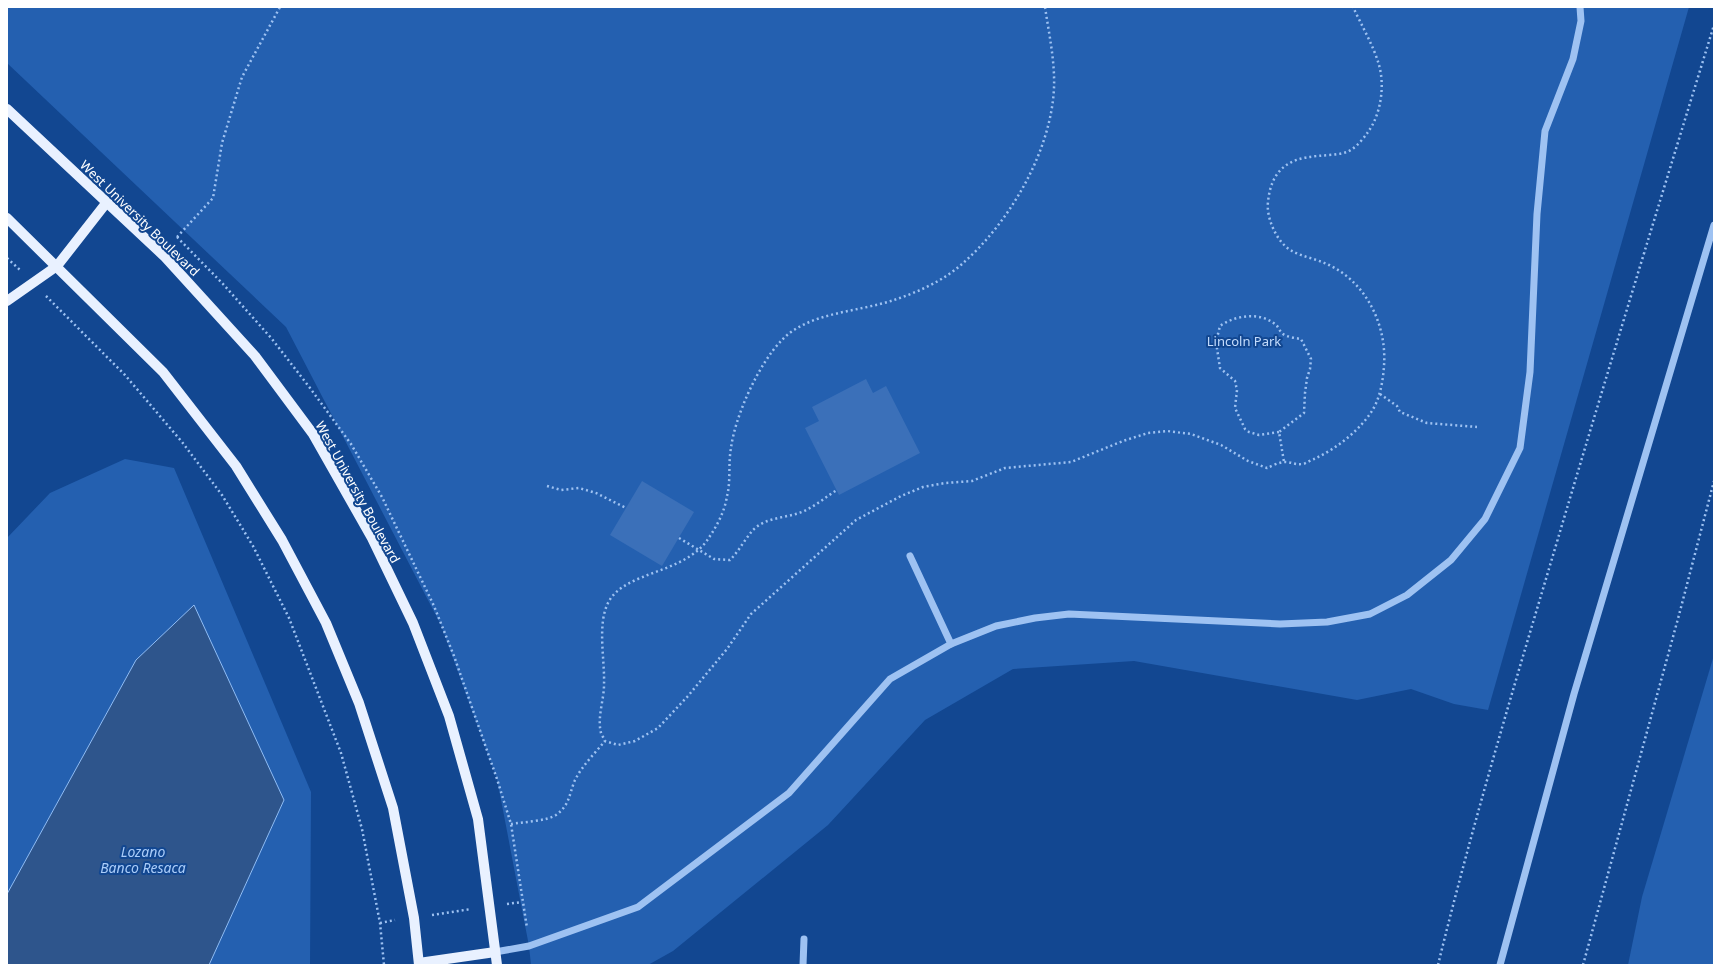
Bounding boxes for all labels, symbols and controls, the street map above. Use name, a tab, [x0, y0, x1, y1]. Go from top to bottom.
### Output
street label: West University Boulevard	[76, 156, 204, 280]
park label: Lincoln Park	[1207, 332, 1281, 350]
street label: West University Boulevard	[311, 418, 405, 566]
water label: Lozano Banco Resaca	[100, 842, 186, 877]

